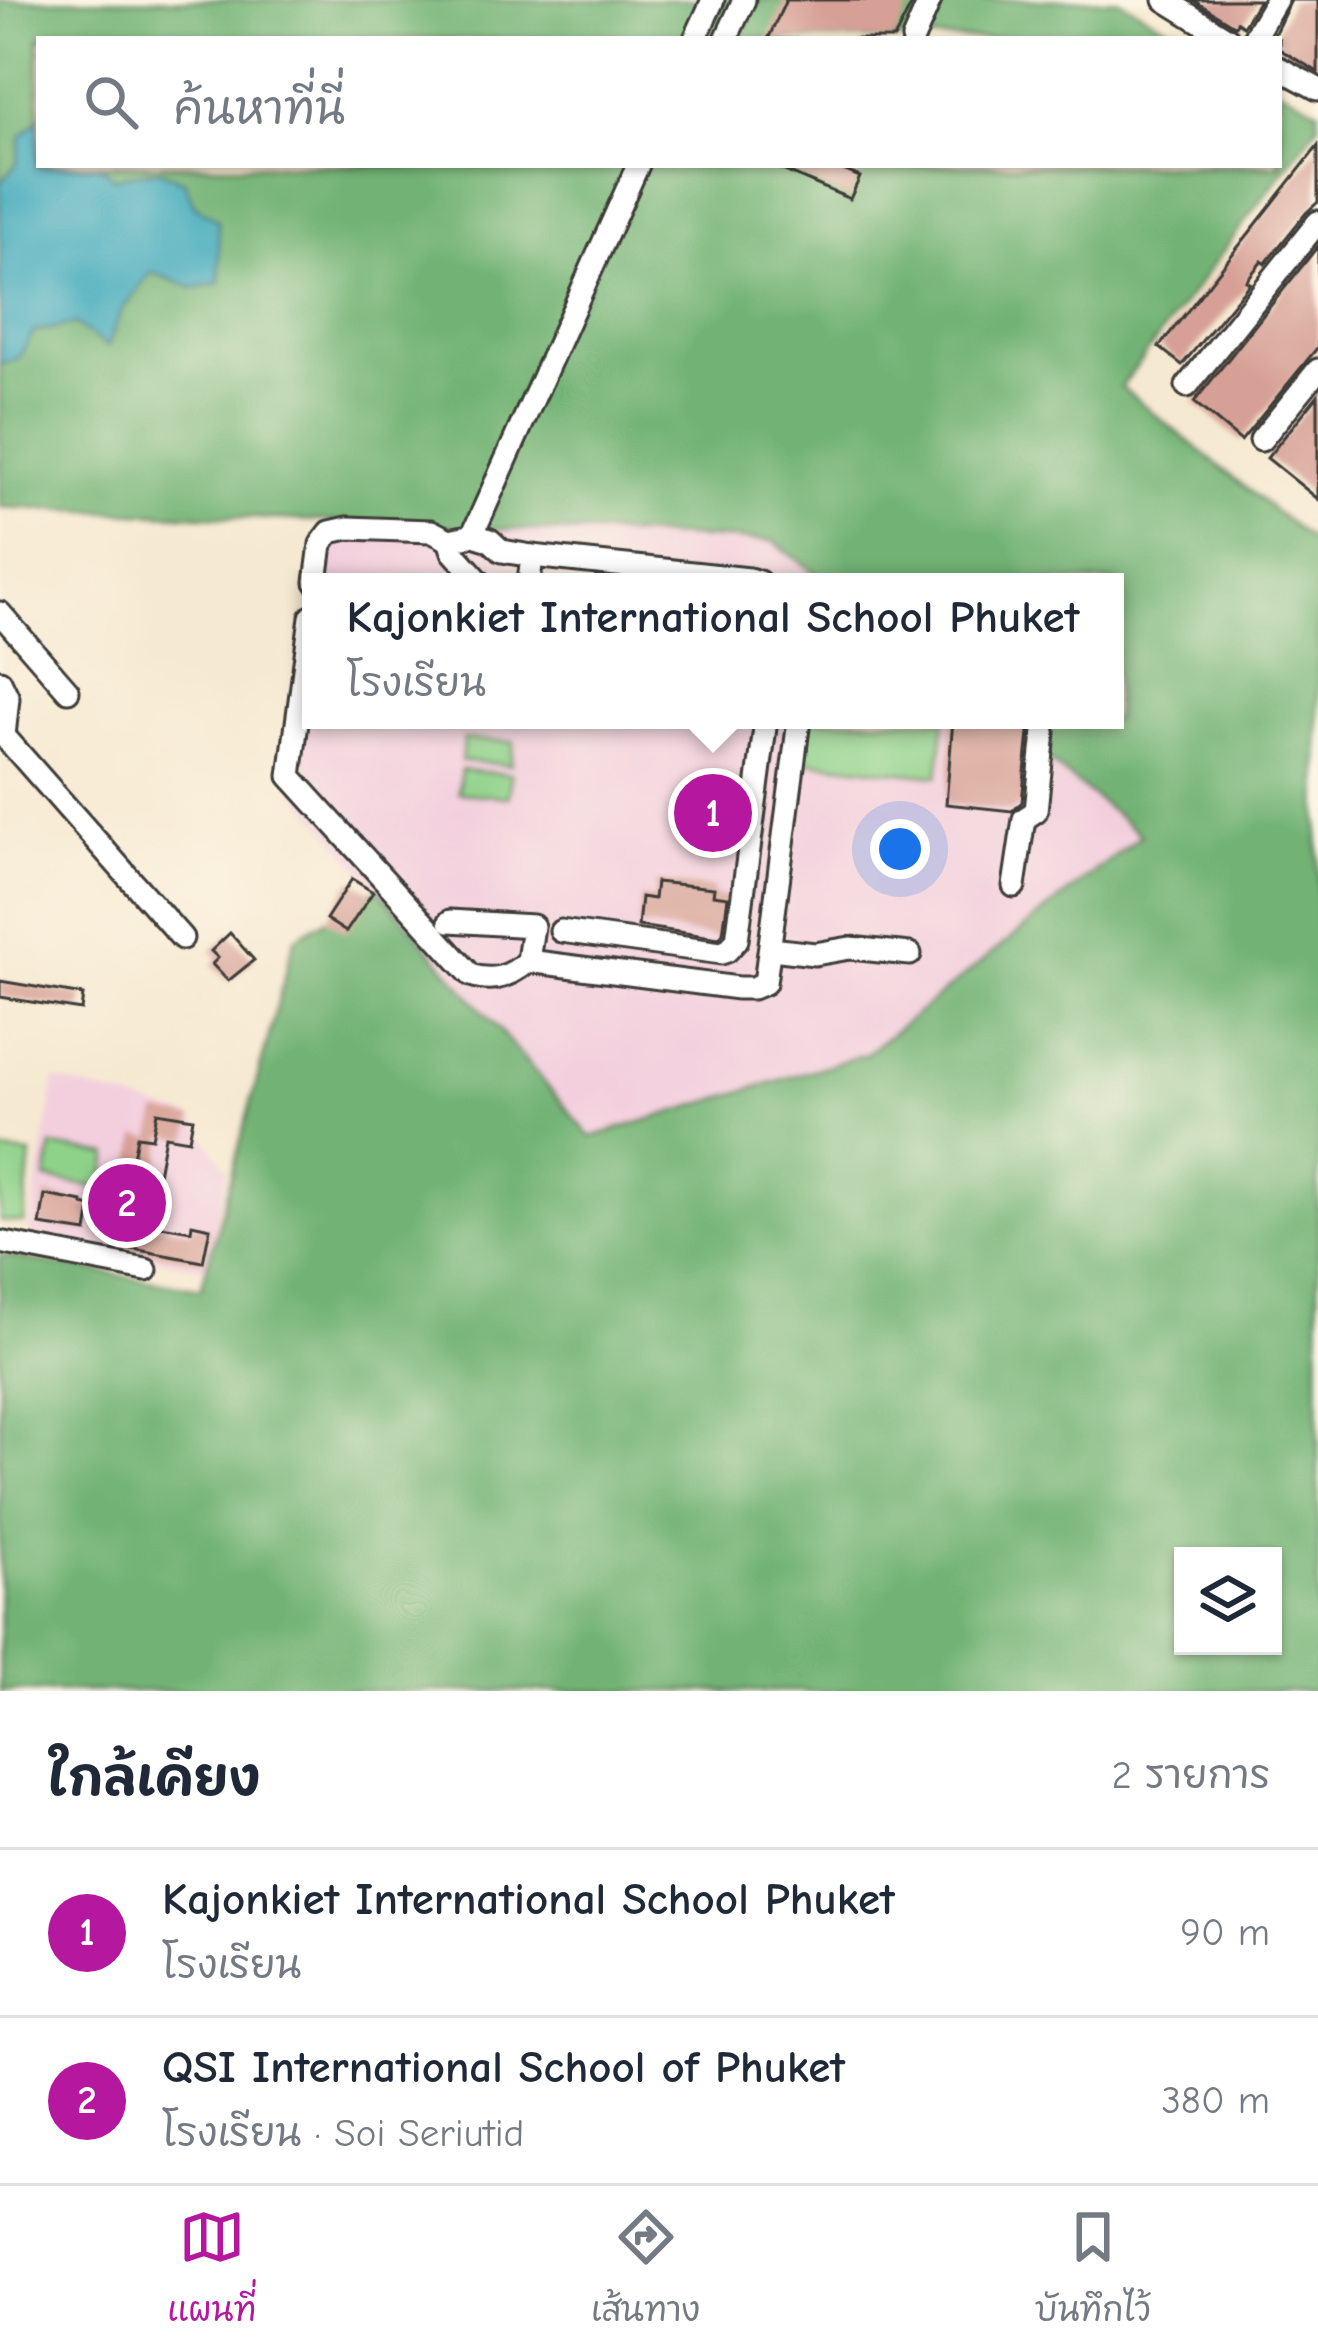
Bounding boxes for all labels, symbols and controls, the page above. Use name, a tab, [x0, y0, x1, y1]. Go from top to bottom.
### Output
search box	[36, 36, 1282, 168]
icon: search	[78, 69, 144, 135]
text: ค้นหาที่นี่	[174, 83, 345, 135]
popup	[302, 573, 1124, 729]
text: Kajonkiet International School Phuket	[347, 591, 1079, 643]
text: โรงเรียน	[347, 661, 486, 706]
pin: 1	[674, 768, 752, 858]
your location	[870, 819, 930, 879]
pin: 2	[88, 1158, 166, 1248]
map controls	[1174, 1547, 1282, 1655]
button: layers	[1174, 1547, 1282, 1655]
text: ใกล้เคียง	[48, 1749, 260, 1808]
text: 2 รายการ	[1111, 1753, 1270, 1798]
text: Kajonkiet International School Phuket	[162, 1873, 895, 1925]
text: 1	[79, 1910, 95, 1955]
text: 90 m	[1180, 1910, 1270, 1955]
text: โรงเรียน	[162, 1943, 301, 1988]
text: QSI International School of Phuket	[162, 2041, 845, 2093]
text: 2	[77, 2078, 97, 2123]
text: 380 m	[1161, 2078, 1270, 2123]
text: โรงเรียน · Soi Seriutid	[162, 2111, 524, 2156]
tab: แผนที่	[167, 2204, 256, 2334]
tab: เส้นทาง	[591, 2204, 700, 2334]
tab: บันทึกไว้	[1035, 2204, 1151, 2334]

